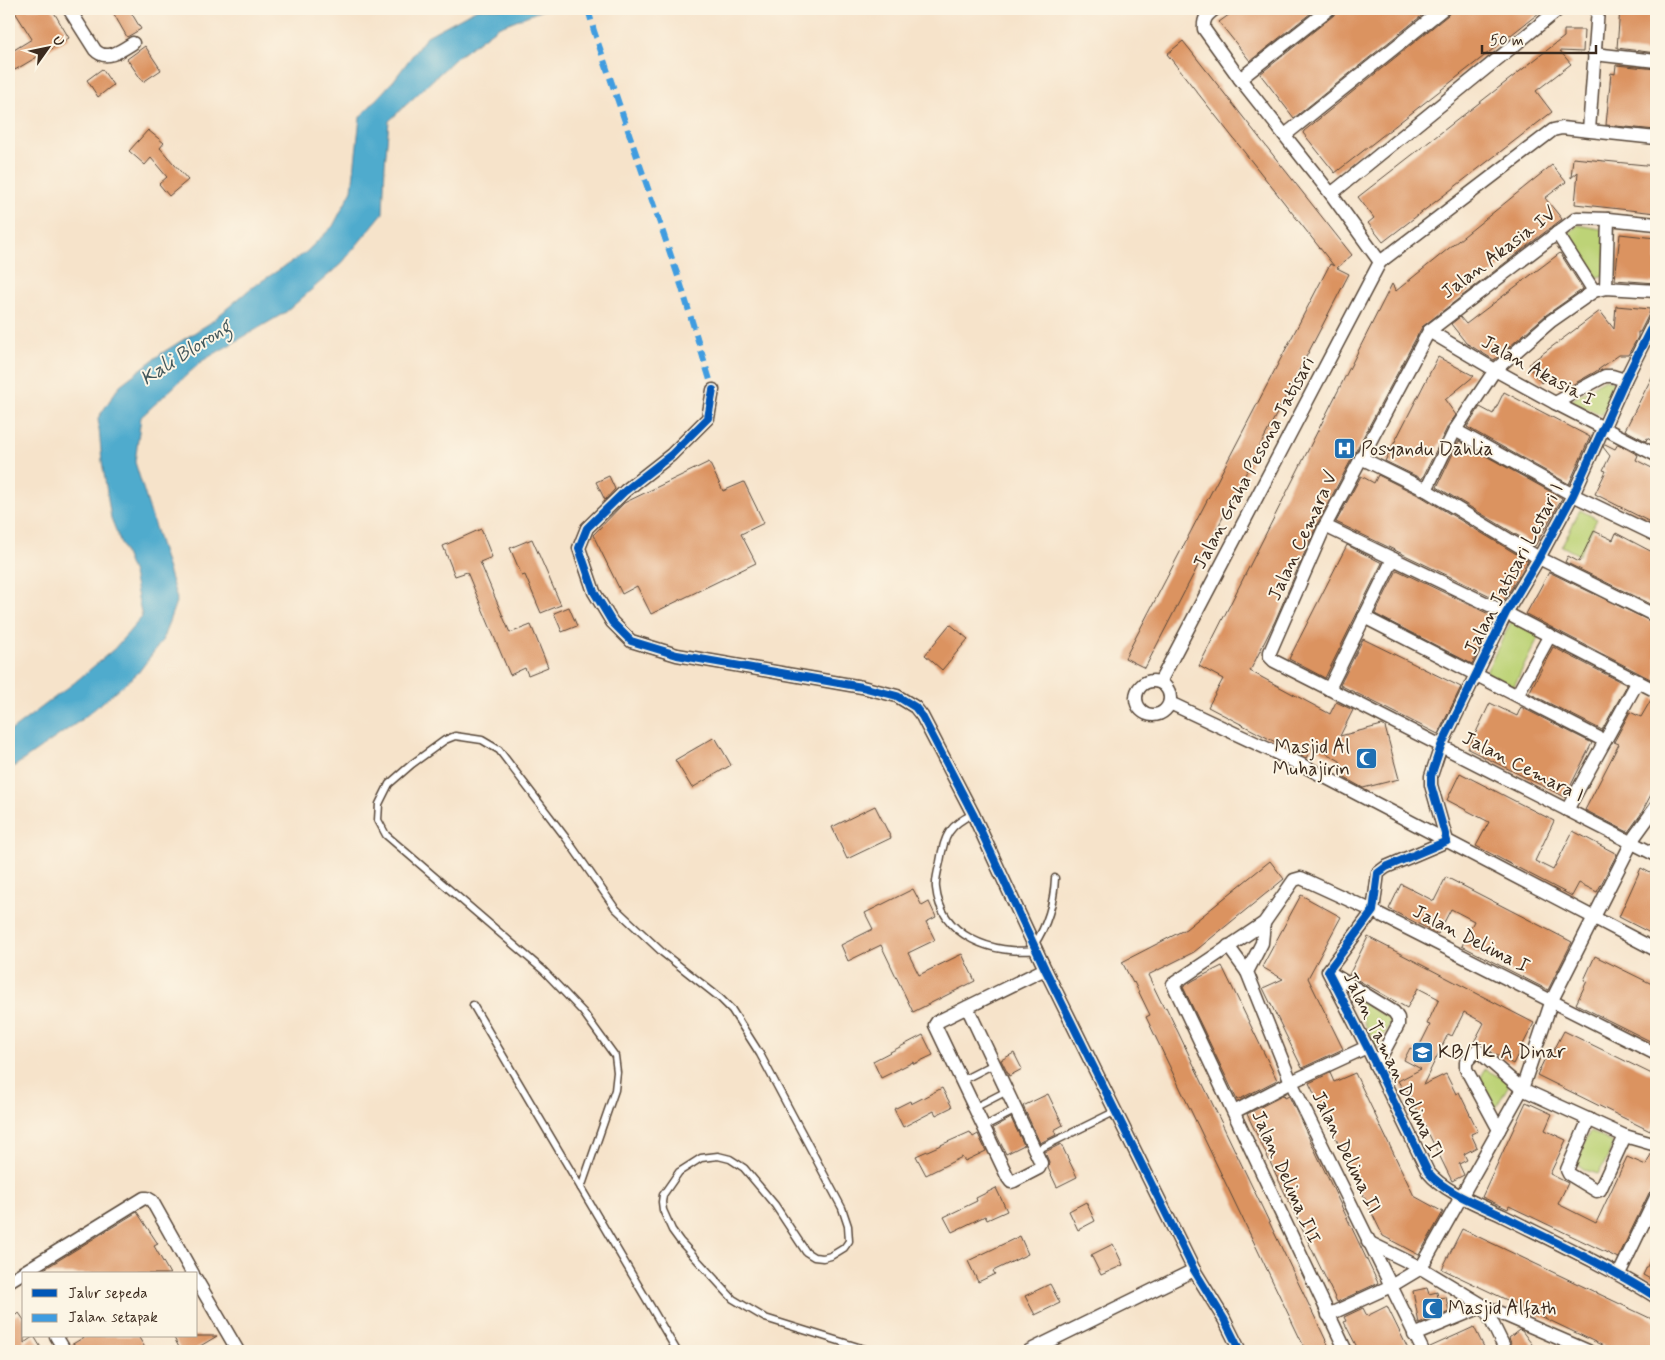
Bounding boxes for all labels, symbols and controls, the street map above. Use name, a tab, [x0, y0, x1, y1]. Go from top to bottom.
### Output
north arrow	[22, 22, 72, 72]
scale bar	[1482, 22, 1596, 54]
text: 50 m	[1490, 31, 1524, 51]
text: U	[48, 33, 68, 50]
street label: Jalan Akasia IV	[1436, 201, 1562, 305]
water label: Kali Blorong	[135, 312, 240, 394]
street label: Jalan Akasia I	[1477, 330, 1599, 412]
street label: Jalan Graha Pesona Jatisari	[1187, 352, 1321, 574]
hospital icon: Posyandu Dahlia	[1333, 437, 1357, 461]
place label: Posyandu Dahlia	[1361, 437, 1493, 462]
street label: Jalan Cemara V	[1262, 467, 1344, 605]
street label: Jalan Jatisari Lestari I	[1458, 479, 1570, 659]
street label: Jalan Cemara I	[1458, 726, 1588, 808]
place label: Masjid Al Muhajirin	[1273, 735, 1350, 783]
mosque icon: Masjid Al Muhajirin	[1354, 746, 1378, 770]
street label: Jalan Delima I	[1408, 899, 1534, 979]
street label: Jalan Taman Delima II	[1337, 968, 1449, 1162]
school or university icon: KB/TK A Dinar	[1410, 1040, 1434, 1064]
place label: KB/TK A Dinar	[1438, 1040, 1566, 1065]
street label: Jalan Delima II	[1305, 1086, 1387, 1218]
street label: Jalan Delima III	[1245, 1106, 1327, 1248]
legend	[22, 1272, 198, 1338]
text: Jalur sepeda	[68, 1284, 148, 1304]
mosque icon: Masjid Alfath	[1420, 1296, 1444, 1320]
place label: Masjid Alfath	[1448, 1296, 1557, 1322]
text: Jalan setapak	[68, 1308, 158, 1328]

